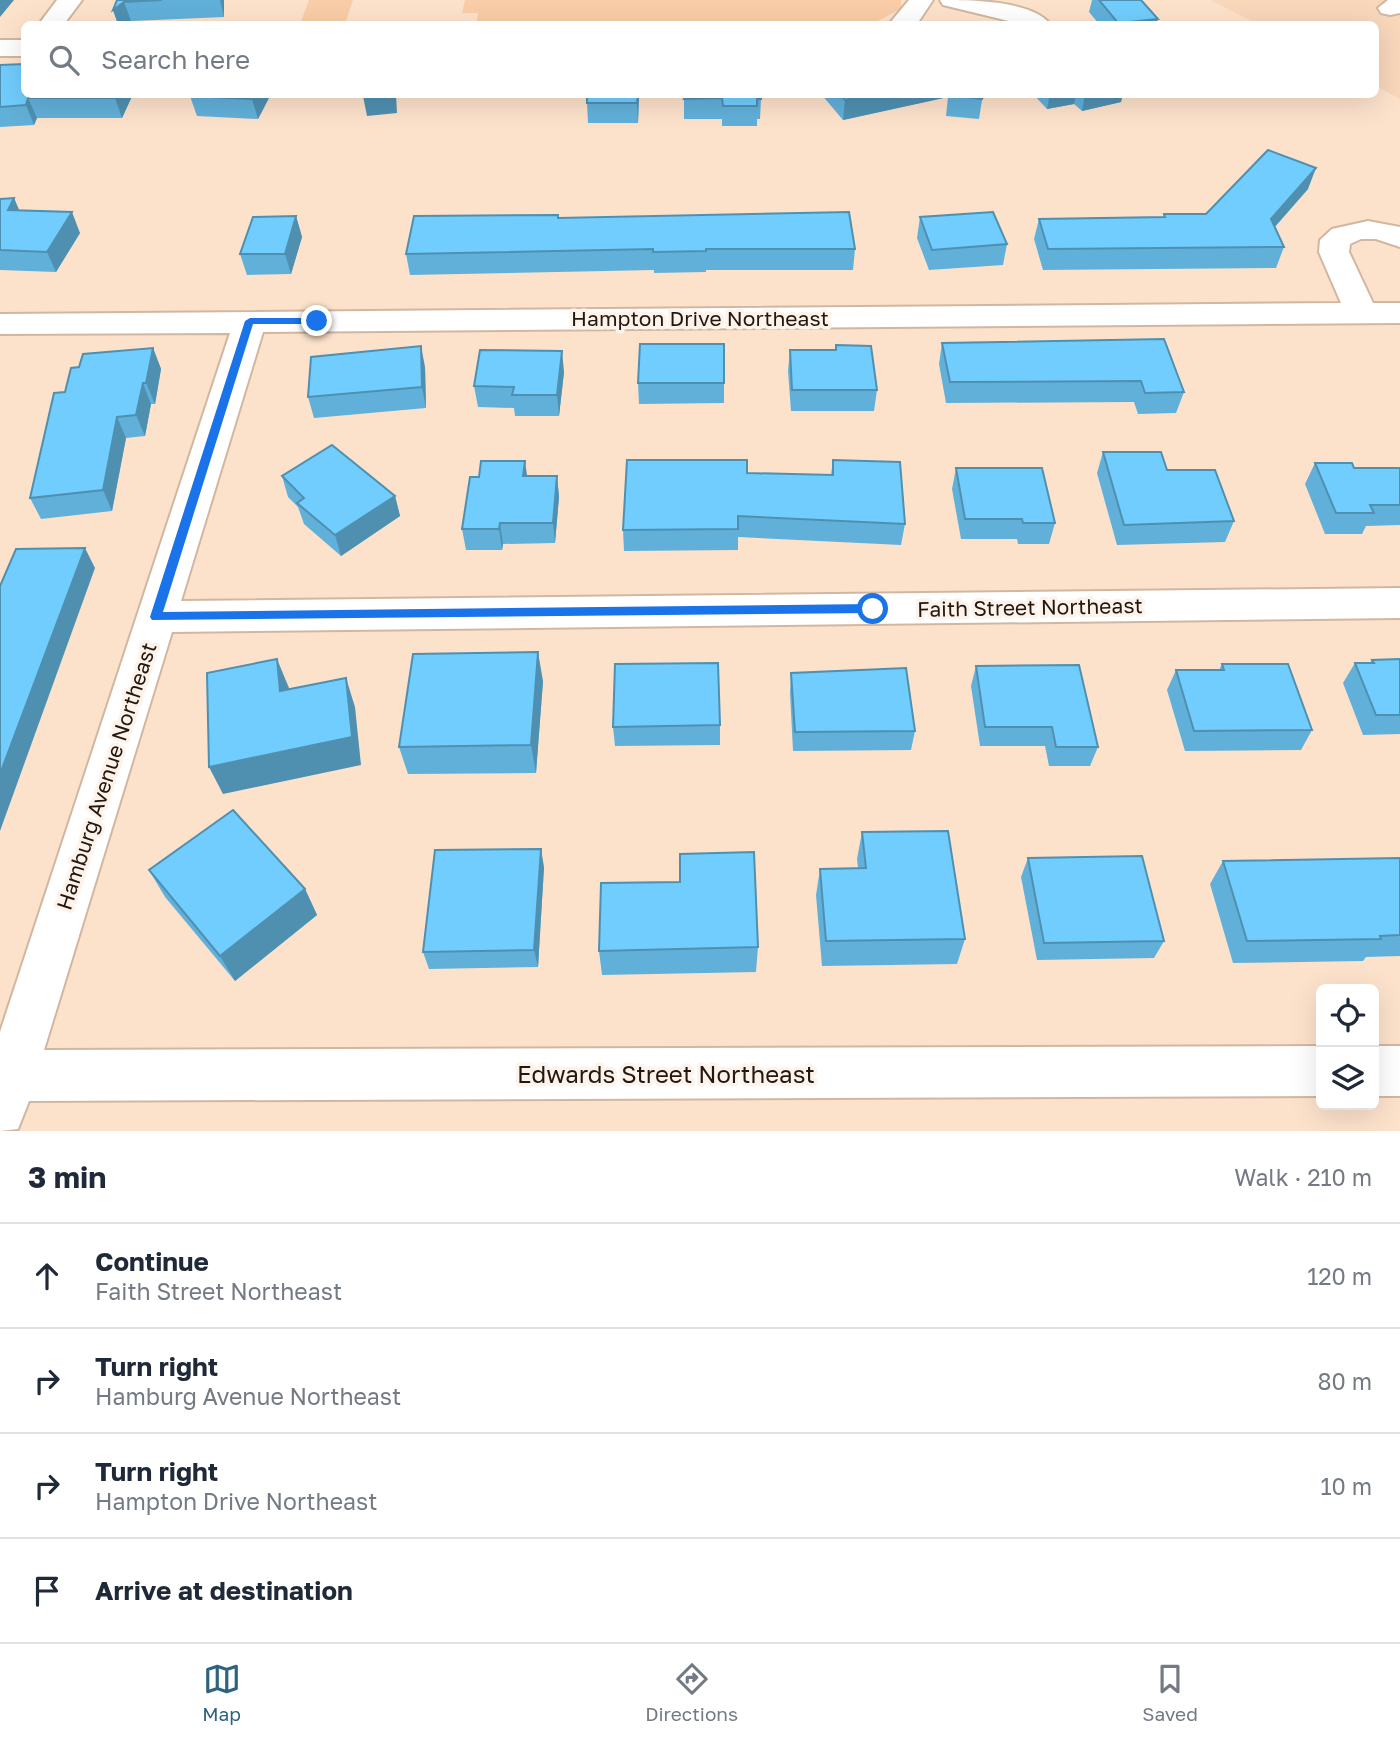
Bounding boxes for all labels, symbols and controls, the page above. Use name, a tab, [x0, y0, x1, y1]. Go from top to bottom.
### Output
search box	[21, 21, 1379, 98]
icon: search	[45, 41, 83, 79]
text: Search here	[101, 44, 250, 75]
route end	[301, 305, 332, 336]
street label: Hampton Drive Northeast	[571, 305, 829, 331]
street label: Faith Street Northeast	[917, 592, 1143, 622]
route start	[857, 593, 888, 624]
street label: Hamburg Avenue Northeast	[50, 639, 162, 913]
map controls	[1316, 984, 1379, 1110]
button: locate	[1316, 984, 1379, 1047]
button: layers	[1316, 1047, 1379, 1110]
street label: Edwards Street Northeast	[517, 1059, 815, 1088]
text: 3 min	[28, 1159, 106, 1195]
text: Walk · 210 m	[1234, 1163, 1372, 1191]
text: Continue	[95, 1246, 209, 1277]
icon: ahead	[28, 1257, 66, 1295]
text: 120 m	[1307, 1262, 1372, 1290]
text: Faith Street Northeast	[95, 1277, 342, 1305]
text: Turn right	[95, 1351, 218, 1382]
icon: right	[28, 1362, 66, 1400]
text: 80 m	[1318, 1367, 1372, 1395]
text: Hamburg Avenue Northeast	[95, 1382, 401, 1410]
text: Turn right	[95, 1456, 218, 1487]
icon: right	[28, 1467, 66, 1505]
text: 10 m	[1320, 1472, 1372, 1500]
text: Hampton Drive Northeast	[95, 1487, 377, 1515]
icon: arrive	[28, 1572, 66, 1610]
text: Arrive at destination	[95, 1575, 353, 1606]
tab: Map	[202, 1660, 241, 1725]
tab: Directions	[645, 1660, 738, 1725]
tab: Saved	[1142, 1660, 1198, 1725]

